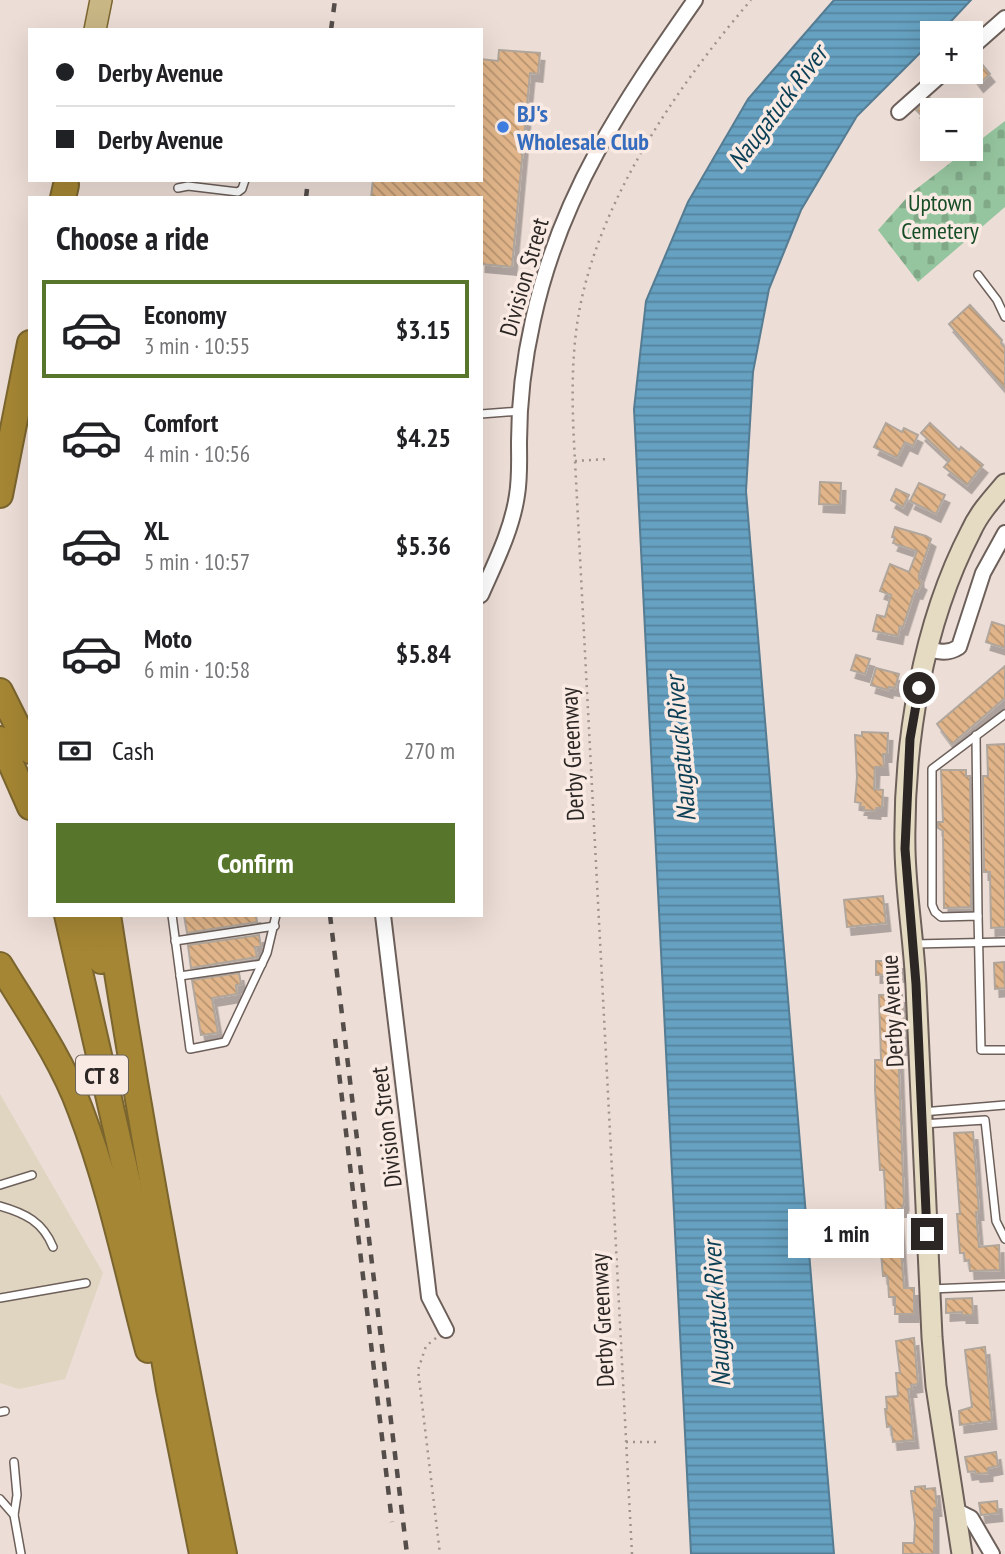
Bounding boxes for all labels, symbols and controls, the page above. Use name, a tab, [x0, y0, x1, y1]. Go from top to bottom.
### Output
map controls	[920, 21, 983, 161]
button: +	[920, 21, 983, 84]
water label: Naugatuck River	[720, 36, 836, 175]
text: Derby Avenue	[98, 56, 224, 89]
place label: BJ's Wholesale Club	[516, 98, 649, 157]
button: −	[920, 98, 983, 161]
marker: BJ's Wholesale Club	[495, 119, 511, 135]
text: Derby Avenue	[98, 123, 224, 156]
park label: Uptown Cemetery	[901, 187, 979, 246]
street label: Division Street	[492, 214, 556, 340]
text: Choose a ride	[56, 217, 209, 259]
icon: car	[60, 298, 123, 361]
text: Economy	[144, 298, 226, 331]
text: $3.15	[396, 313, 451, 346]
text: 3 min · 10:55	[144, 331, 250, 360]
icon: car	[60, 406, 123, 469]
text: Comfort	[144, 406, 218, 439]
text: $4.25	[396, 421, 451, 454]
text: 4 min · 10:56	[144, 439, 250, 468]
icon: car	[60, 514, 123, 577]
text: XL	[144, 514, 169, 547]
text: $5.36	[396, 529, 451, 562]
text: 5 min · 10:57	[144, 547, 250, 576]
icon: car	[60, 622, 123, 685]
text: Moto	[144, 622, 192, 655]
text: $5.84	[396, 637, 451, 670]
text: 6 min · 10:58	[144, 655, 250, 684]
water label: Naugatuck River	[657, 671, 703, 823]
route start	[903, 672, 935, 704]
street label: Derby Greenway	[553, 686, 591, 822]
icon: cash	[56, 732, 94, 770]
text: Cash	[112, 734, 154, 767]
text: 270 m	[404, 736, 455, 765]
button: Confirm	[56, 823, 455, 903]
street label: Derby Avenue	[874, 954, 910, 1068]
road number: CT 8	[76, 1056, 128, 1094]
street label: Division Street	[363, 1065, 409, 1189]
callout: 1 min	[787, 1210, 902, 1258]
route end	[911, 1218, 943, 1250]
text: 1 min	[823, 1219, 869, 1248]
water label: Naugatuck River	[694, 1236, 738, 1388]
street label: Derby Greenway	[583, 1252, 621, 1388]

